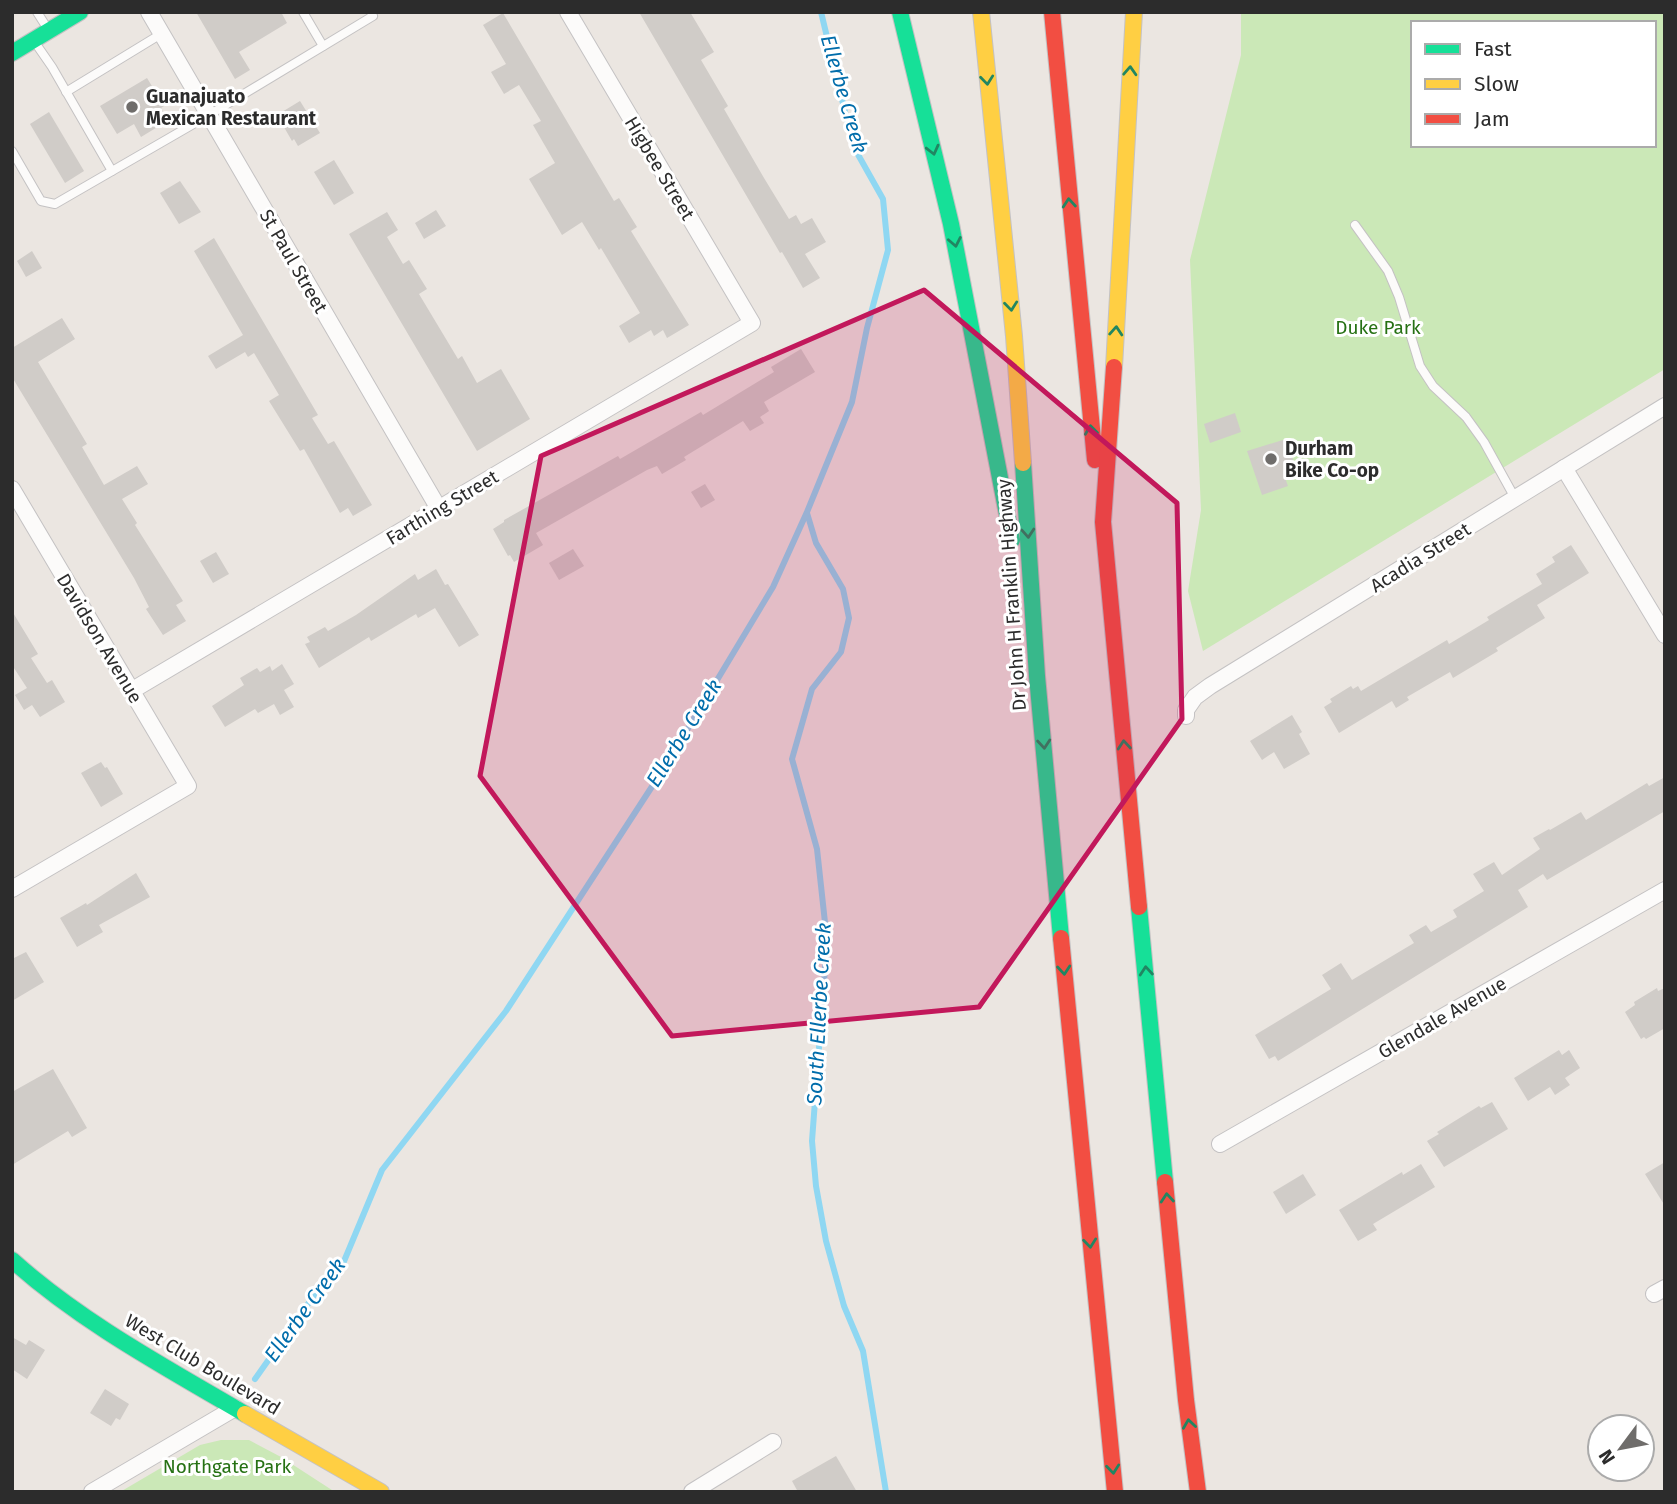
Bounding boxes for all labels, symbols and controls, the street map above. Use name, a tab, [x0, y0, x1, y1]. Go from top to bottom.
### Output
legend	[1411, 21, 1656, 147]
water label: Ellerbe Creek	[815, 32, 873, 156]
text: Fast	[1474, 36, 1512, 62]
one-way arrow	[1123, 66, 1138, 77]
text: Slow	[1474, 71, 1519, 97]
one-way arrow	[980, 74, 995, 86]
place label: Guanajuato Mexican Restaurant	[146, 85, 317, 130]
marker: Guanajuato Mexican Restaurant	[124, 99, 140, 115]
text: Jam	[1474, 106, 1510, 132]
street label: Higbee Street	[620, 112, 700, 224]
one-way arrow	[925, 144, 940, 156]
one-way arrow	[1062, 197, 1077, 209]
street label: St Paul Street	[255, 205, 333, 317]
one-way arrow	[946, 236, 961, 248]
one-way arrow	[1003, 301, 1018, 312]
park label: Duke Park	[1335, 316, 1421, 339]
one-way arrow	[1108, 325, 1123, 336]
one-way arrow	[1084, 424, 1099, 435]
place label: Durham Bike Co-op	[1285, 437, 1379, 482]
marker: Durham Bike Co-op	[1263, 451, 1279, 467]
street label: Farthing Street	[382, 465, 503, 550]
street label: Dr John H Franklin Highway	[992, 478, 1031, 712]
street label: Acadia Street	[1366, 517, 1475, 597]
one-way arrow	[1020, 528, 1035, 539]
street label: Davidson Avenue	[52, 569, 147, 707]
water label: Ellerbe Creek	[641, 674, 727, 792]
one-way arrow	[1036, 738, 1051, 750]
one-way arrow	[1117, 739, 1132, 750]
water label: South Ellerbe Creek	[801, 922, 837, 1107]
one-way arrow	[1056, 965, 1071, 976]
one-way arrow	[1139, 965, 1154, 976]
street label: Glendale Avenue	[1374, 971, 1511, 1063]
one-way arrow	[1160, 1192, 1175, 1203]
one-way arrow	[1082, 1237, 1097, 1249]
water label: Ellerbe Creek	[259, 1253, 351, 1367]
street label: West Club Boulevard	[121, 1309, 285, 1420]
north arrow	[1586, 1413, 1656, 1483]
one-way arrow	[1182, 1418, 1197, 1430]
text: N	[1594, 1445, 1620, 1468]
park label: Northgate Park	[163, 1455, 292, 1478]
one-way arrow	[1105, 1464, 1120, 1475]

